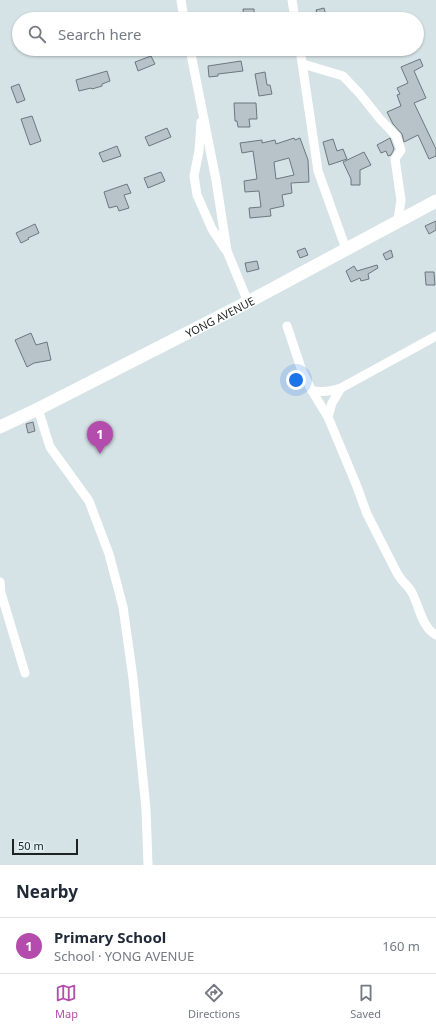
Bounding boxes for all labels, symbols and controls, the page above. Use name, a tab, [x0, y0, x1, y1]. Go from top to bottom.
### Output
search box	[12, 12, 424, 56]
icon: search	[26, 23, 48, 45]
text: Search here	[58, 24, 141, 44]
street label: YONG AVENUE	[183, 292, 257, 340]
your location	[286, 370, 306, 390]
pin: 1	[87, 421, 113, 454]
scale bar	[12, 837, 78, 856]
text: 50 m	[18, 838, 44, 853]
text: Nearby	[16, 880, 78, 903]
text: Primary School	[54, 927, 166, 947]
text: 1	[25, 937, 33, 955]
text: 160 m	[382, 937, 420, 955]
text: School · YONG AVENUE	[54, 947, 194, 965]
tab: Map	[55, 982, 78, 1021]
tab: Directions	[188, 982, 240, 1021]
tab: Saved	[350, 982, 381, 1021]

